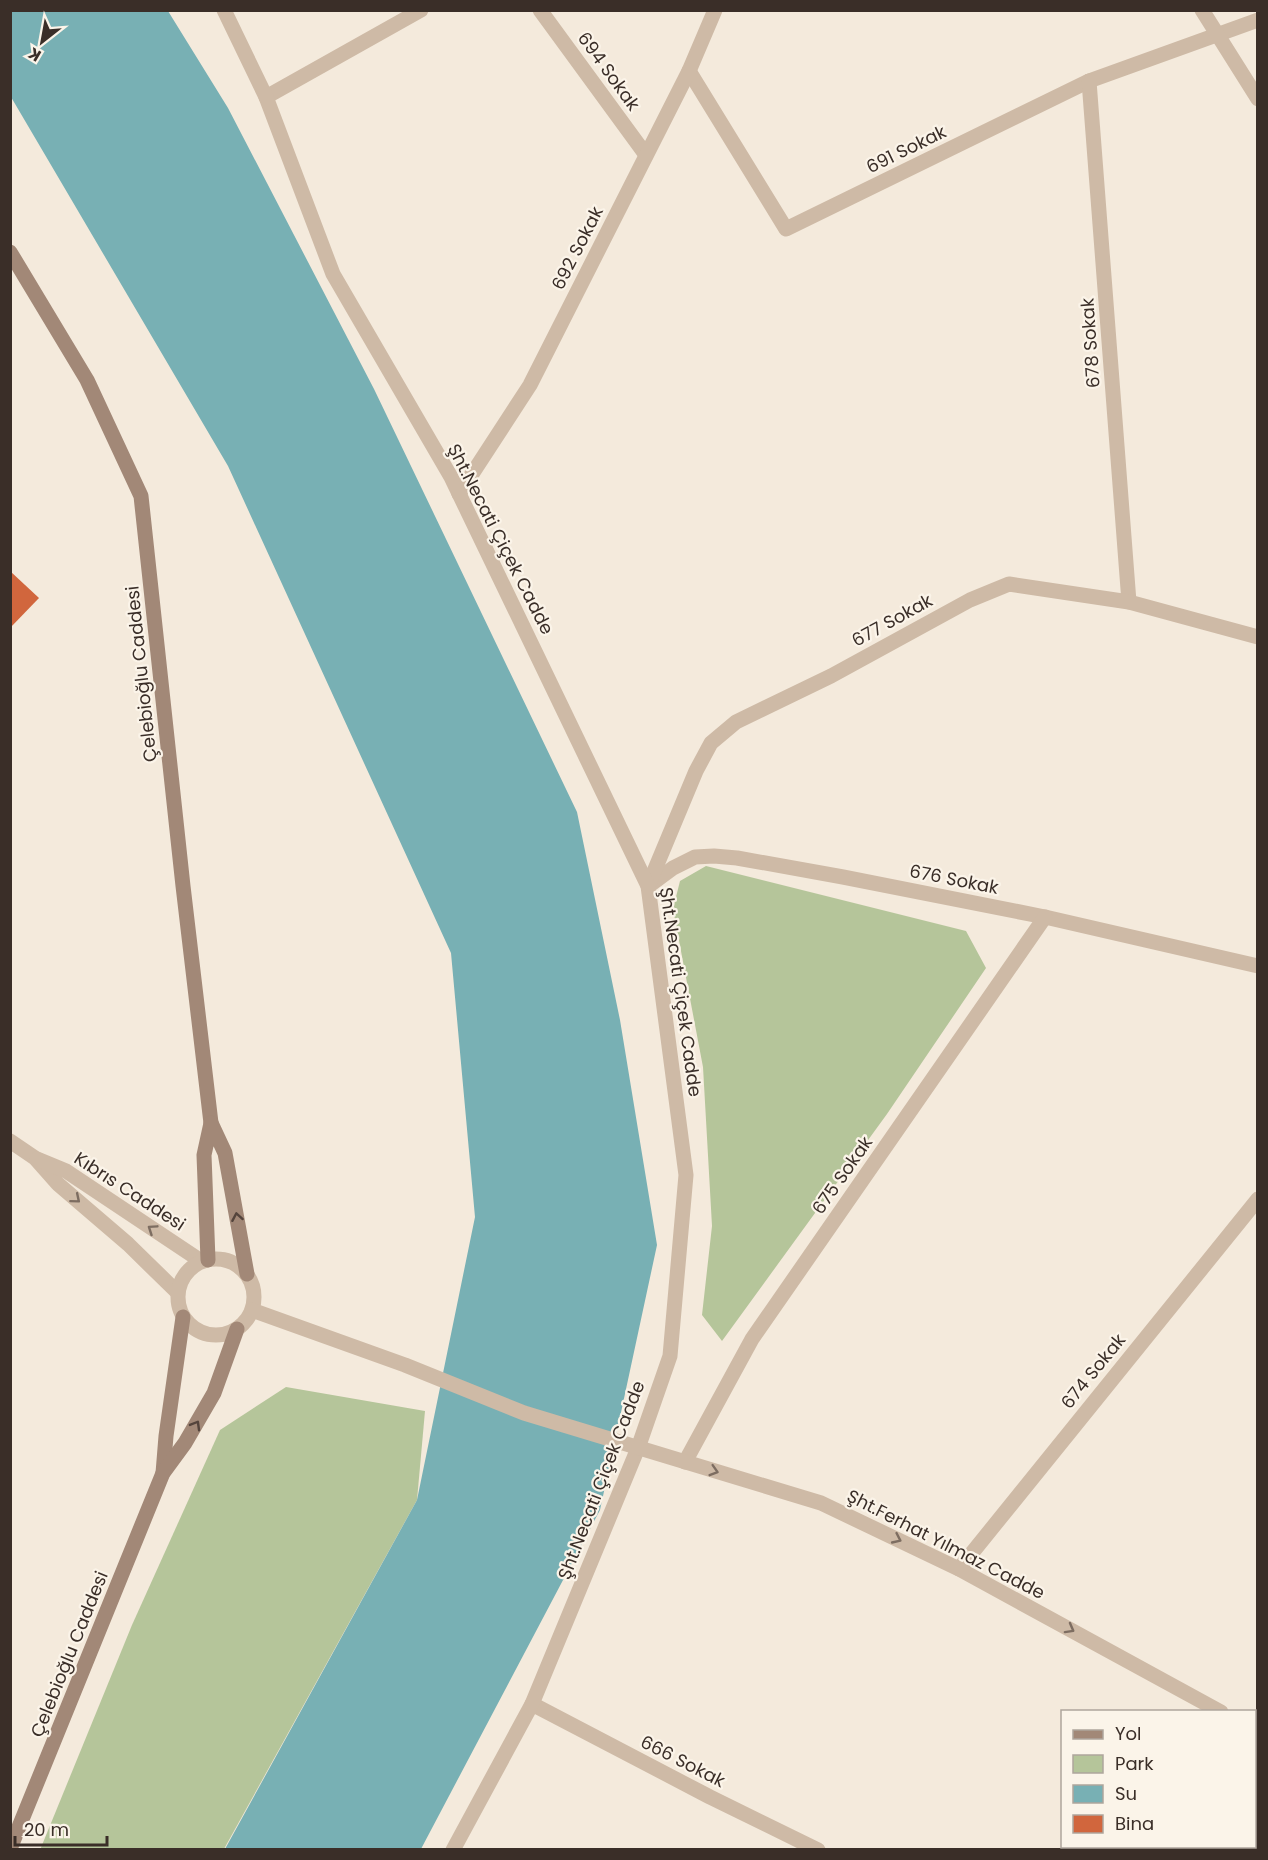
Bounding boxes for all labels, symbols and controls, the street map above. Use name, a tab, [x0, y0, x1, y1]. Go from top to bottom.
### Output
north arrow	[12, 12, 72, 72]
street label: 694 Sokak	[572, 27, 646, 116]
text: K	[24, 42, 45, 67]
street label: 691 Sokak	[862, 119, 951, 179]
street label: 692 Sokak	[545, 201, 609, 294]
street label: 678 Sokak	[1074, 296, 1106, 389]
street label: Şht.Necati Çiçek Cadde	[442, 439, 560, 639]
street label: Çelebioğlu Caddesi	[119, 585, 163, 763]
street label: 677 Sokak	[847, 587, 937, 652]
street label: 676 Sokak	[907, 858, 1001, 900]
street label: Şht.Necati Çiçek Cadde	[654, 886, 708, 1098]
street label: 675 Sokak	[806, 1130, 879, 1219]
street label: Kıbrıs Caddesi	[69, 1146, 191, 1236]
one-way arrow	[69, 1192, 80, 1203]
one-way arrow	[231, 1212, 244, 1222]
one-way arrow	[148, 1225, 159, 1236]
street label: 674 Sokak	[1055, 1328, 1132, 1414]
street label: Şht.Necati Çiçek Cadde	[551, 1377, 651, 1583]
one-way arrow	[189, 1421, 200, 1431]
one-way arrow	[708, 1464, 719, 1476]
street label: Şht.Ferhat Yılmaz Cadde	[843, 1483, 1049, 1605]
one-way arrow	[890, 1531, 901, 1543]
street label: Çelebioğlu Caddesi	[24, 1567, 114, 1741]
one-way arrow	[1063, 1622, 1074, 1633]
legend	[1061, 1710, 1256, 1848]
text: Yol	[1115, 1721, 1141, 1746]
street label: 666 Sokak	[636, 1729, 730, 1793]
text: Park	[1115, 1751, 1154, 1776]
text: Su	[1115, 1781, 1137, 1806]
scale bar	[15, 1809, 106, 1847]
text: Bina	[1115, 1811, 1154, 1836]
text: 20 m	[24, 1817, 69, 1842]

